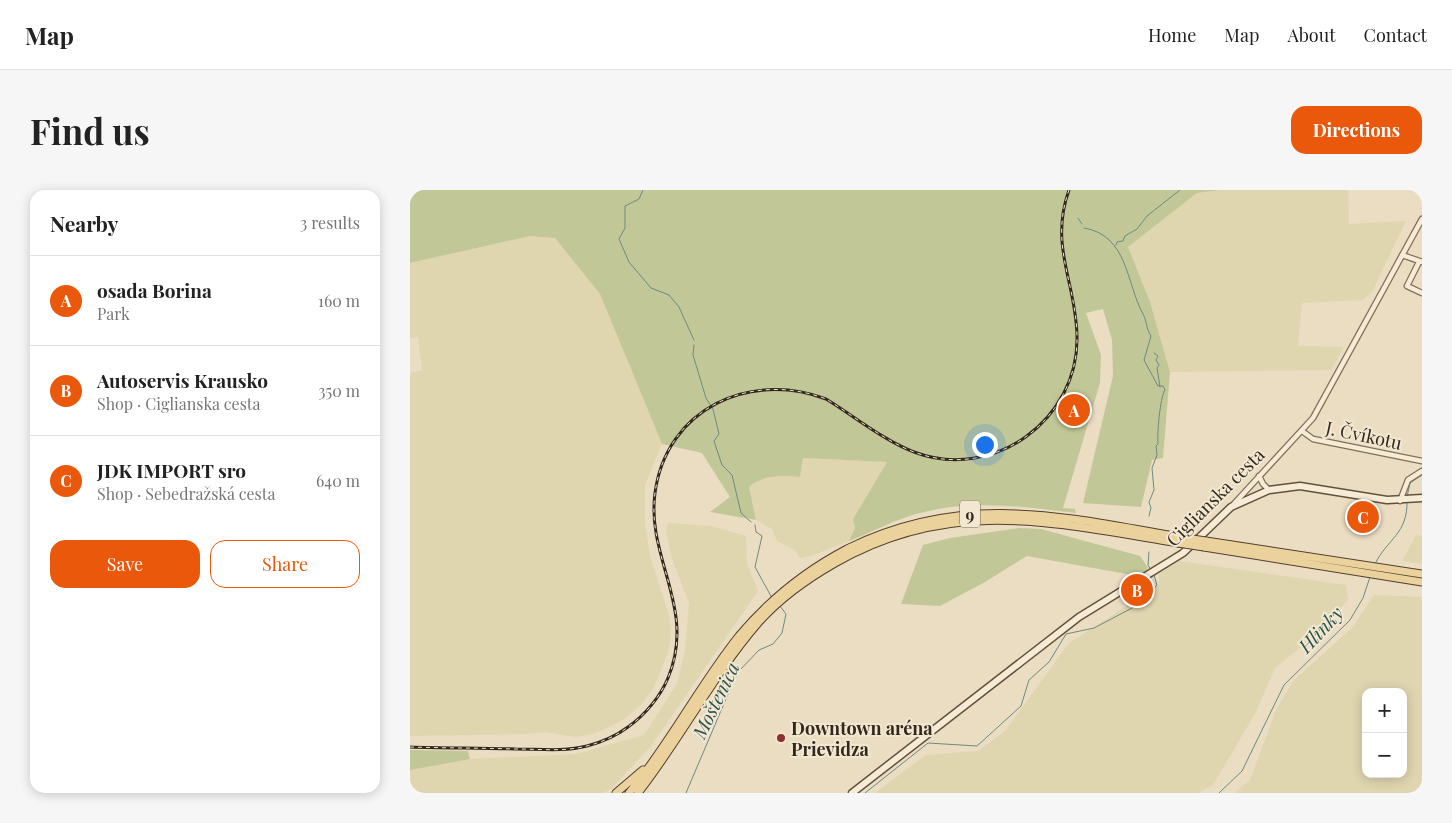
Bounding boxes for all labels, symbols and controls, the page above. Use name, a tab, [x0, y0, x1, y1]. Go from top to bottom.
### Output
text: Map	[25, 19, 74, 51]
text: Home	[1148, 23, 1196, 47]
text: Map	[1224, 23, 1259, 47]
text: About	[1287, 23, 1336, 47]
text: Contact	[1364, 23, 1427, 47]
button: Directions	[1291, 106, 1422, 154]
text: Find us	[30, 107, 150, 154]
text: Nearby	[50, 209, 119, 237]
text: 3 results	[300, 212, 360, 233]
text: osada Borina	[97, 277, 212, 303]
text: A	[61, 290, 71, 311]
text: 160 m	[318, 290, 360, 311]
text: Park	[97, 303, 130, 324]
text: Autoservis Krausko	[97, 367, 268, 393]
text: B	[61, 380, 71, 401]
text: 350 m	[318, 380, 360, 401]
pin: A	[1058, 391, 1090, 429]
text: Shop · Ciglianska cesta	[97, 393, 260, 414]
street label: J. Čvíkotu	[1323, 415, 1405, 455]
your location	[972, 432, 998, 458]
street label: Ciglianska cesta	[1161, 443, 1269, 551]
text: JDK IMPORT sro	[97, 457, 246, 483]
text: C	[60, 470, 72, 491]
text: 640 m	[316, 470, 360, 491]
text: Shop · Sebedražská cesta	[97, 483, 275, 504]
pin: C	[1347, 498, 1379, 536]
road number: 9	[960, 500, 980, 528]
button: Save	[50, 540, 200, 588]
button: Share	[210, 540, 360, 588]
pin: B	[1121, 571, 1153, 609]
water label: Hlinky	[1291, 600, 1348, 659]
water label: Moštenica	[685, 657, 745, 743]
map controls	[1362, 688, 1407, 778]
button: +	[1362, 688, 1407, 733]
place label: Downtown aréna Prievidza	[791, 716, 933, 761]
marker: Downtown aréna Prievidza	[775, 732, 787, 744]
button: −	[1362, 733, 1407, 778]

